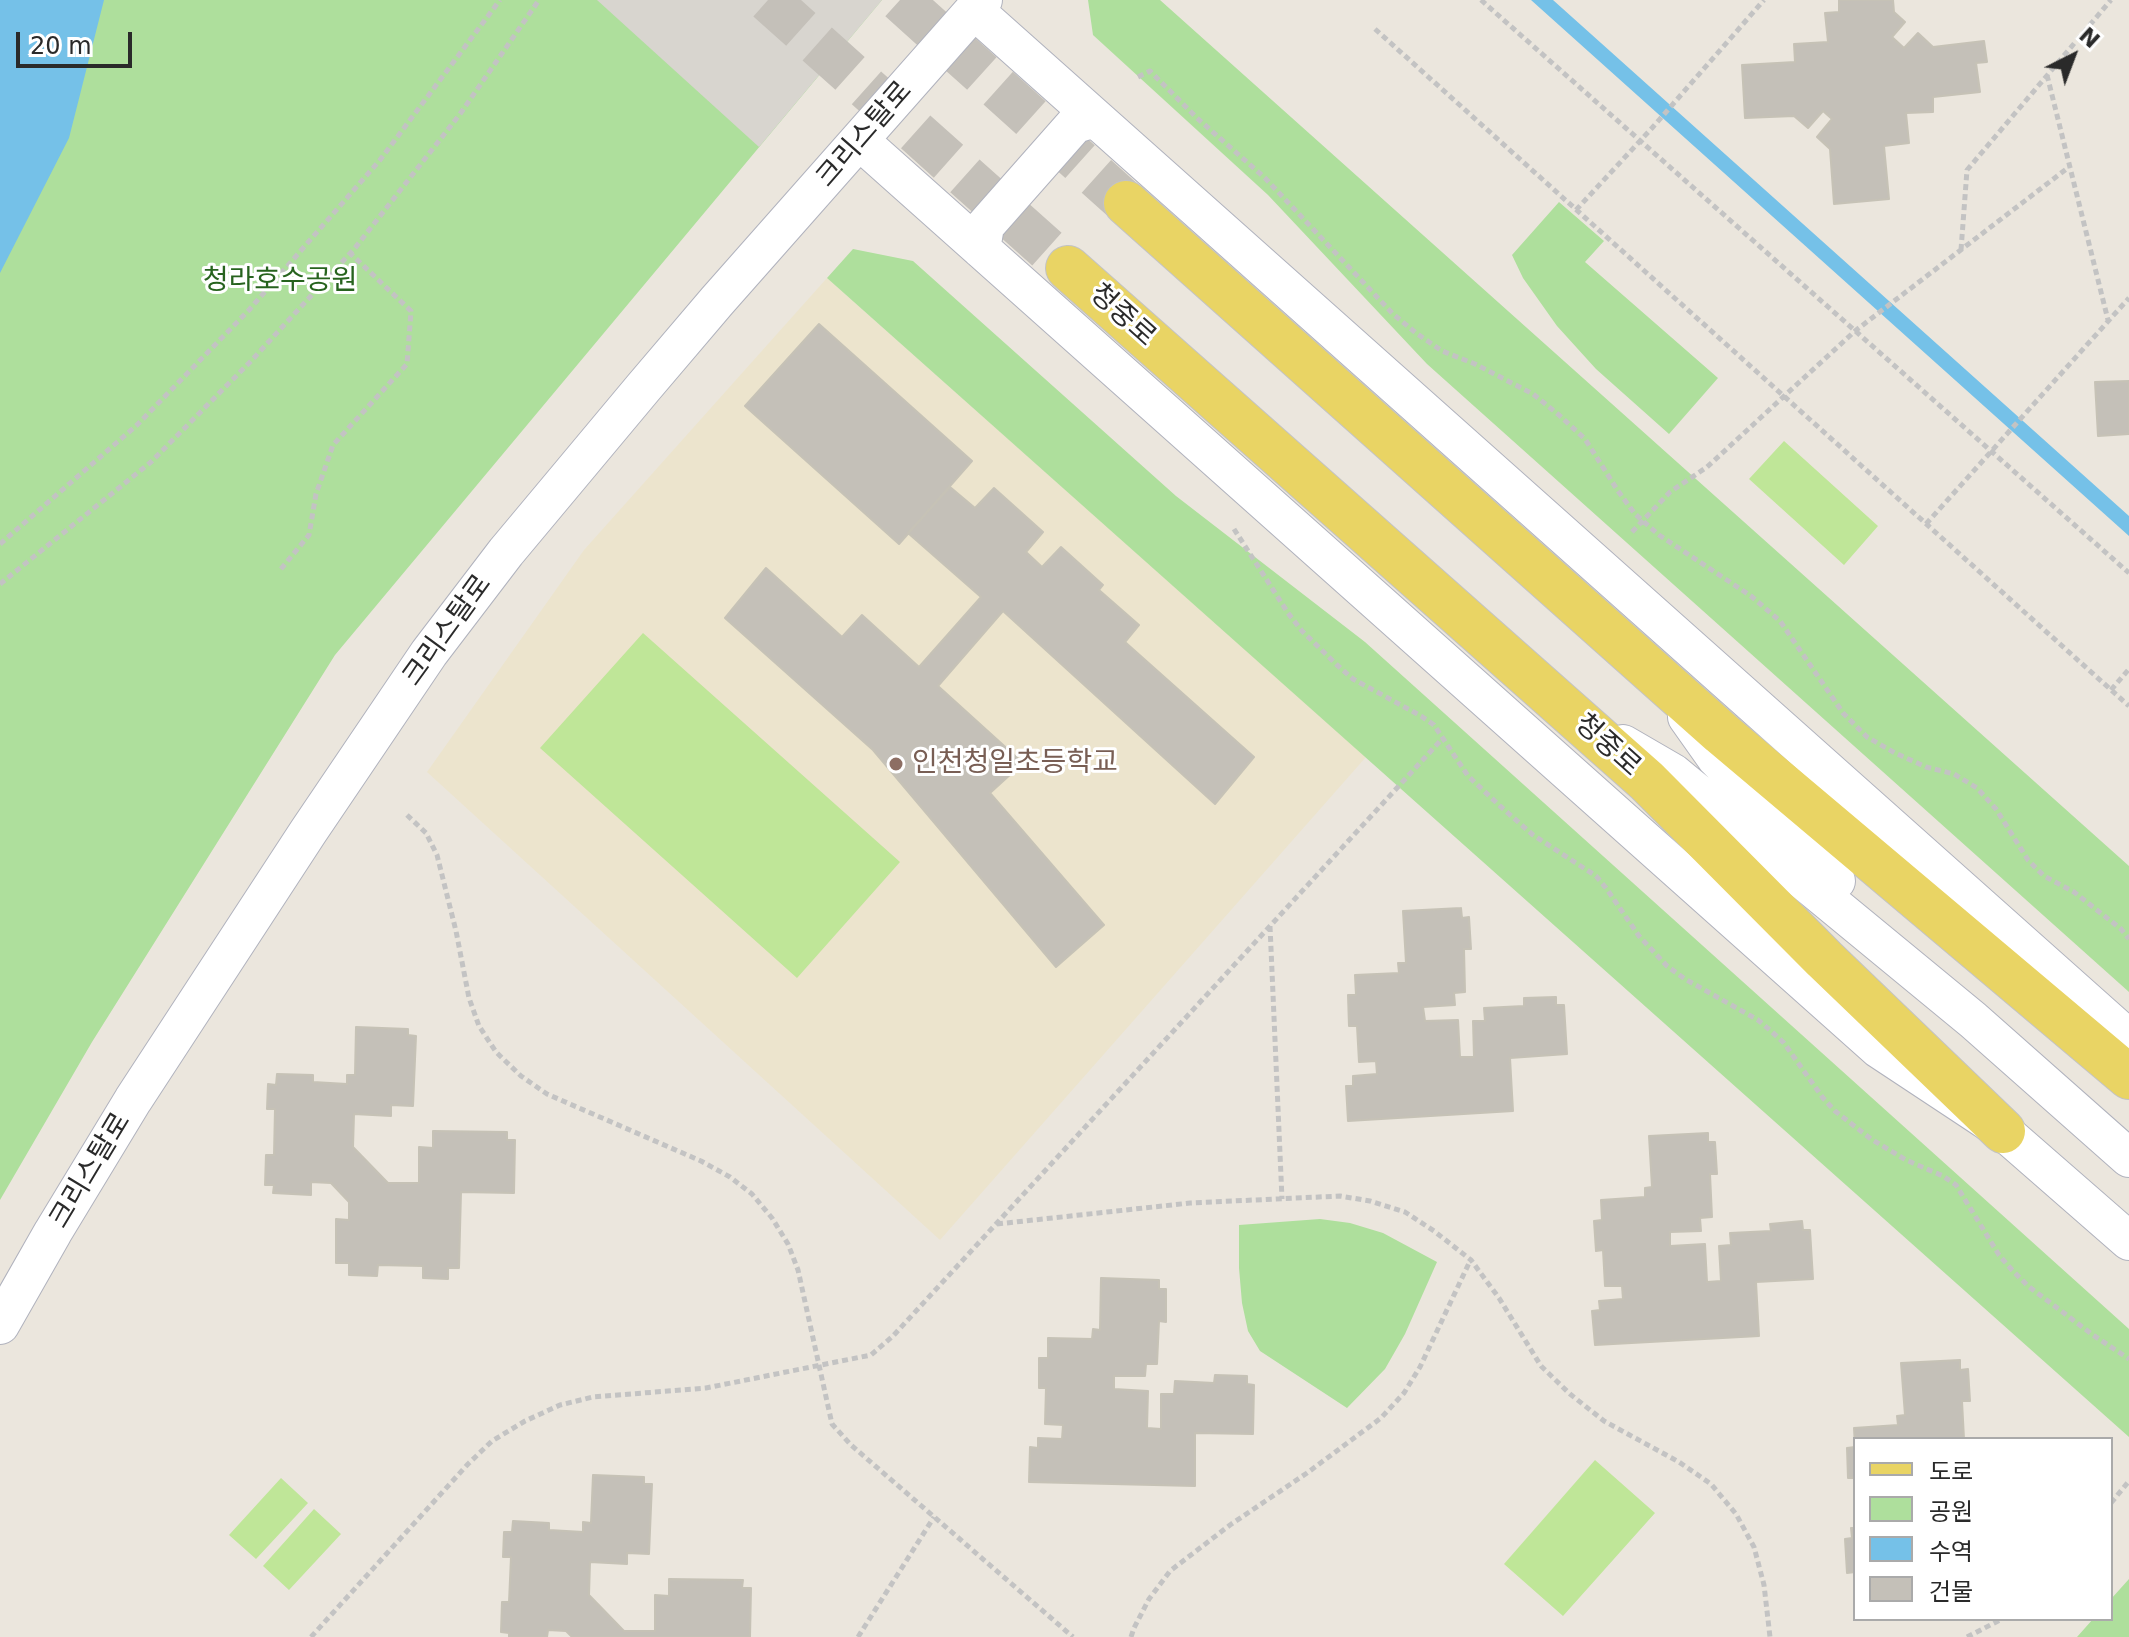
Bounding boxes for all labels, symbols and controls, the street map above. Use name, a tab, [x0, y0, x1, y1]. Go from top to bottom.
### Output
scale bar	[20, 16, 136, 66]
north arrow	[2033, 16, 2113, 96]
text: N	[2074, 22, 2105, 53]
text: 20 m	[30, 32, 92, 60]
street label: 크리스탈로	[810, 75, 920, 195]
park label: 청라호수공원	[203, 265, 357, 299]
street label: 청중로	[1082, 278, 1162, 354]
street label: 크리스탈로	[397, 569, 499, 693]
street label: 청중로	[1567, 708, 1647, 784]
place label: 인천청일초등학교	[912, 747, 1118, 781]
marker: 인천청일초등학교	[887, 755, 905, 773]
street label: 크리스탈로	[43, 1107, 139, 1235]
legend	[1853, 1437, 2113, 1621]
text: 도로	[1929, 1458, 1973, 1486]
text: 공원	[1929, 1498, 1973, 1526]
text: 수역	[1929, 1538, 1973, 1566]
text: 건물	[1929, 1578, 1973, 1606]

